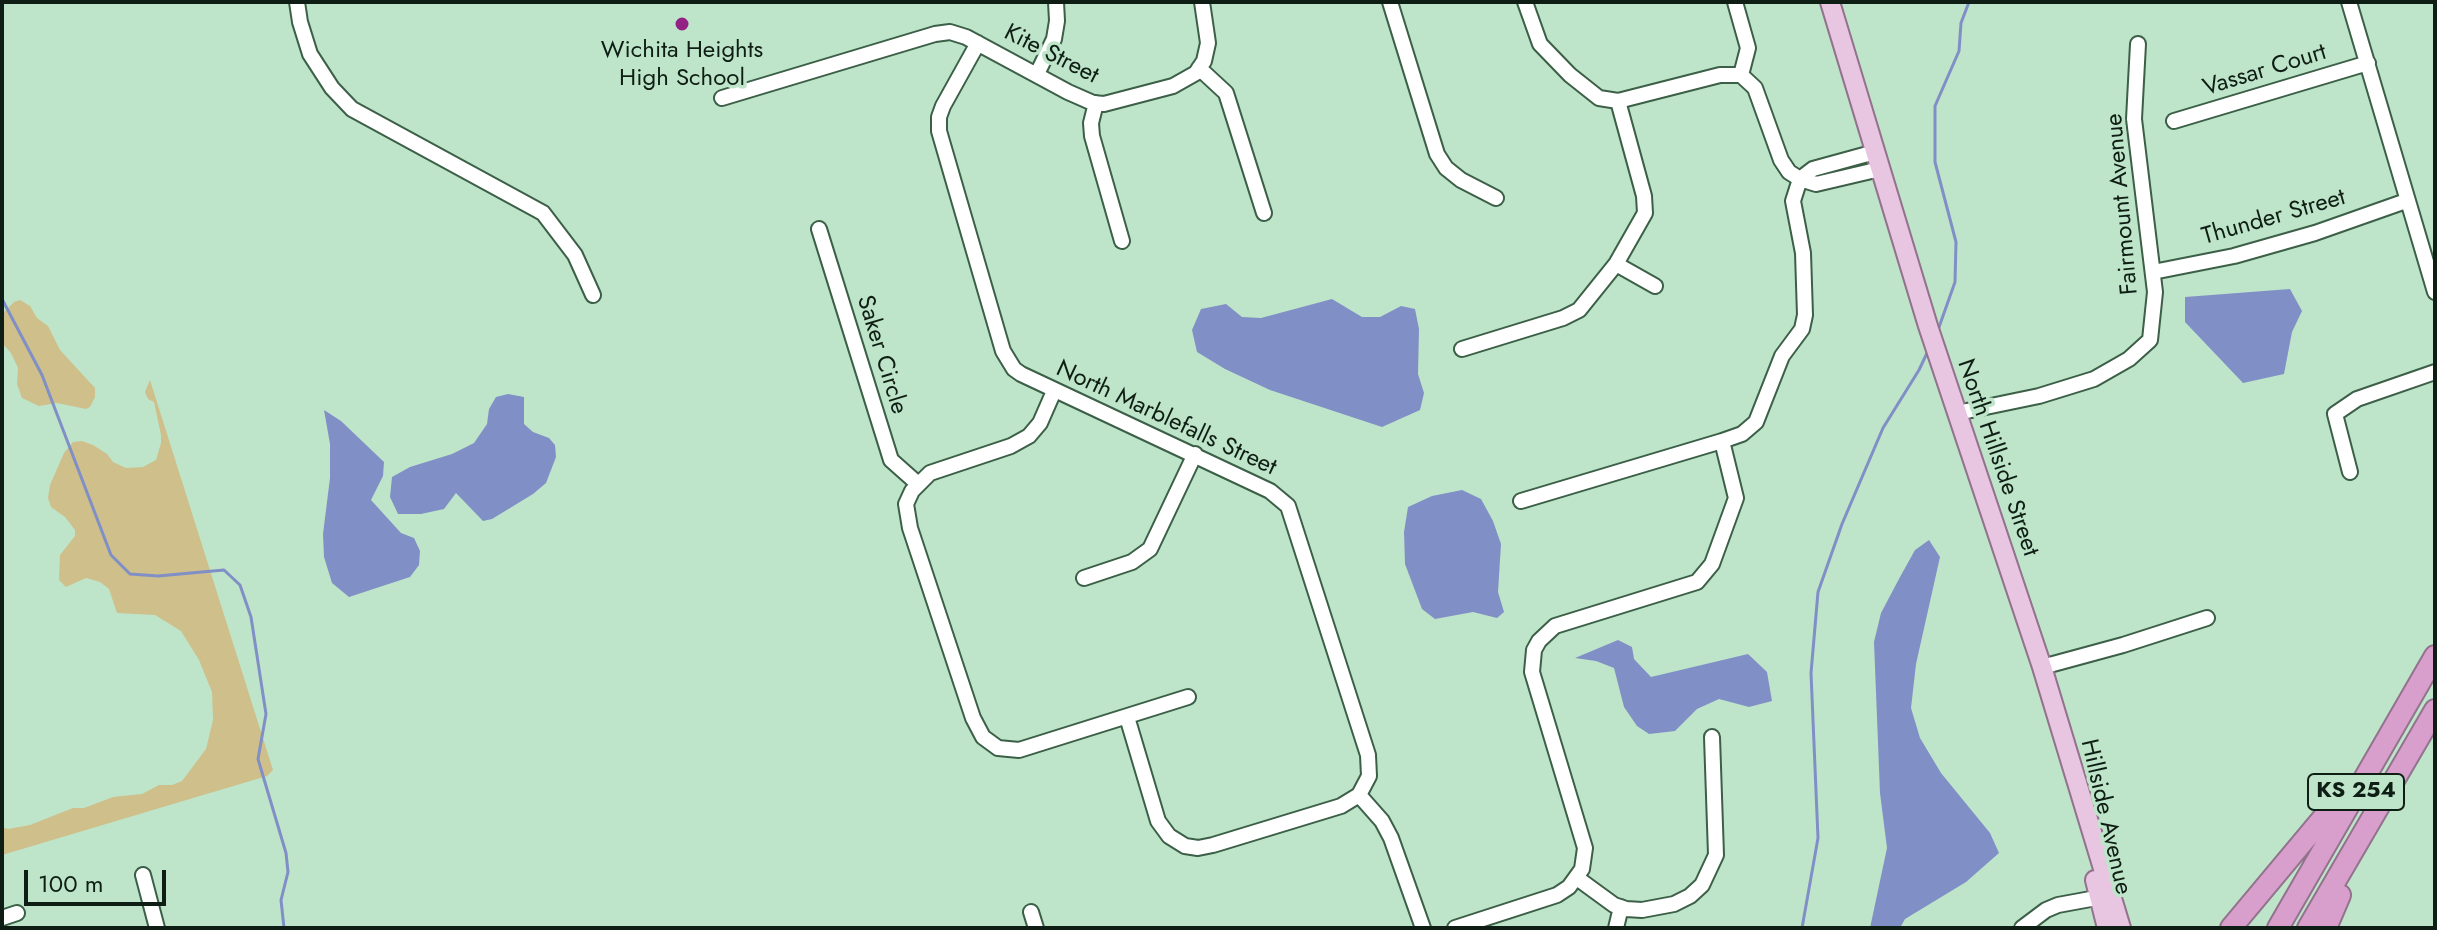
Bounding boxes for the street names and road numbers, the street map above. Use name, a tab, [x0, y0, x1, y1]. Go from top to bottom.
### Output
street label: Kite Street	[999, 19, 1103, 91]
street label: Vassar Court	[2200, 39, 2330, 103]
street label: Fairmount Avenue	[2101, 112, 2145, 296]
street label: Thunder Street	[2199, 184, 2349, 252]
street label: Saker Circle	[849, 292, 913, 418]
street label: North Marblefalls Street	[1051, 355, 1281, 483]
street label: North Hillside Street	[1950, 356, 2044, 560]
street label: Hillside Avenue	[2073, 737, 2137, 897]
road number: KS 254	[2308, 774, 2404, 810]

